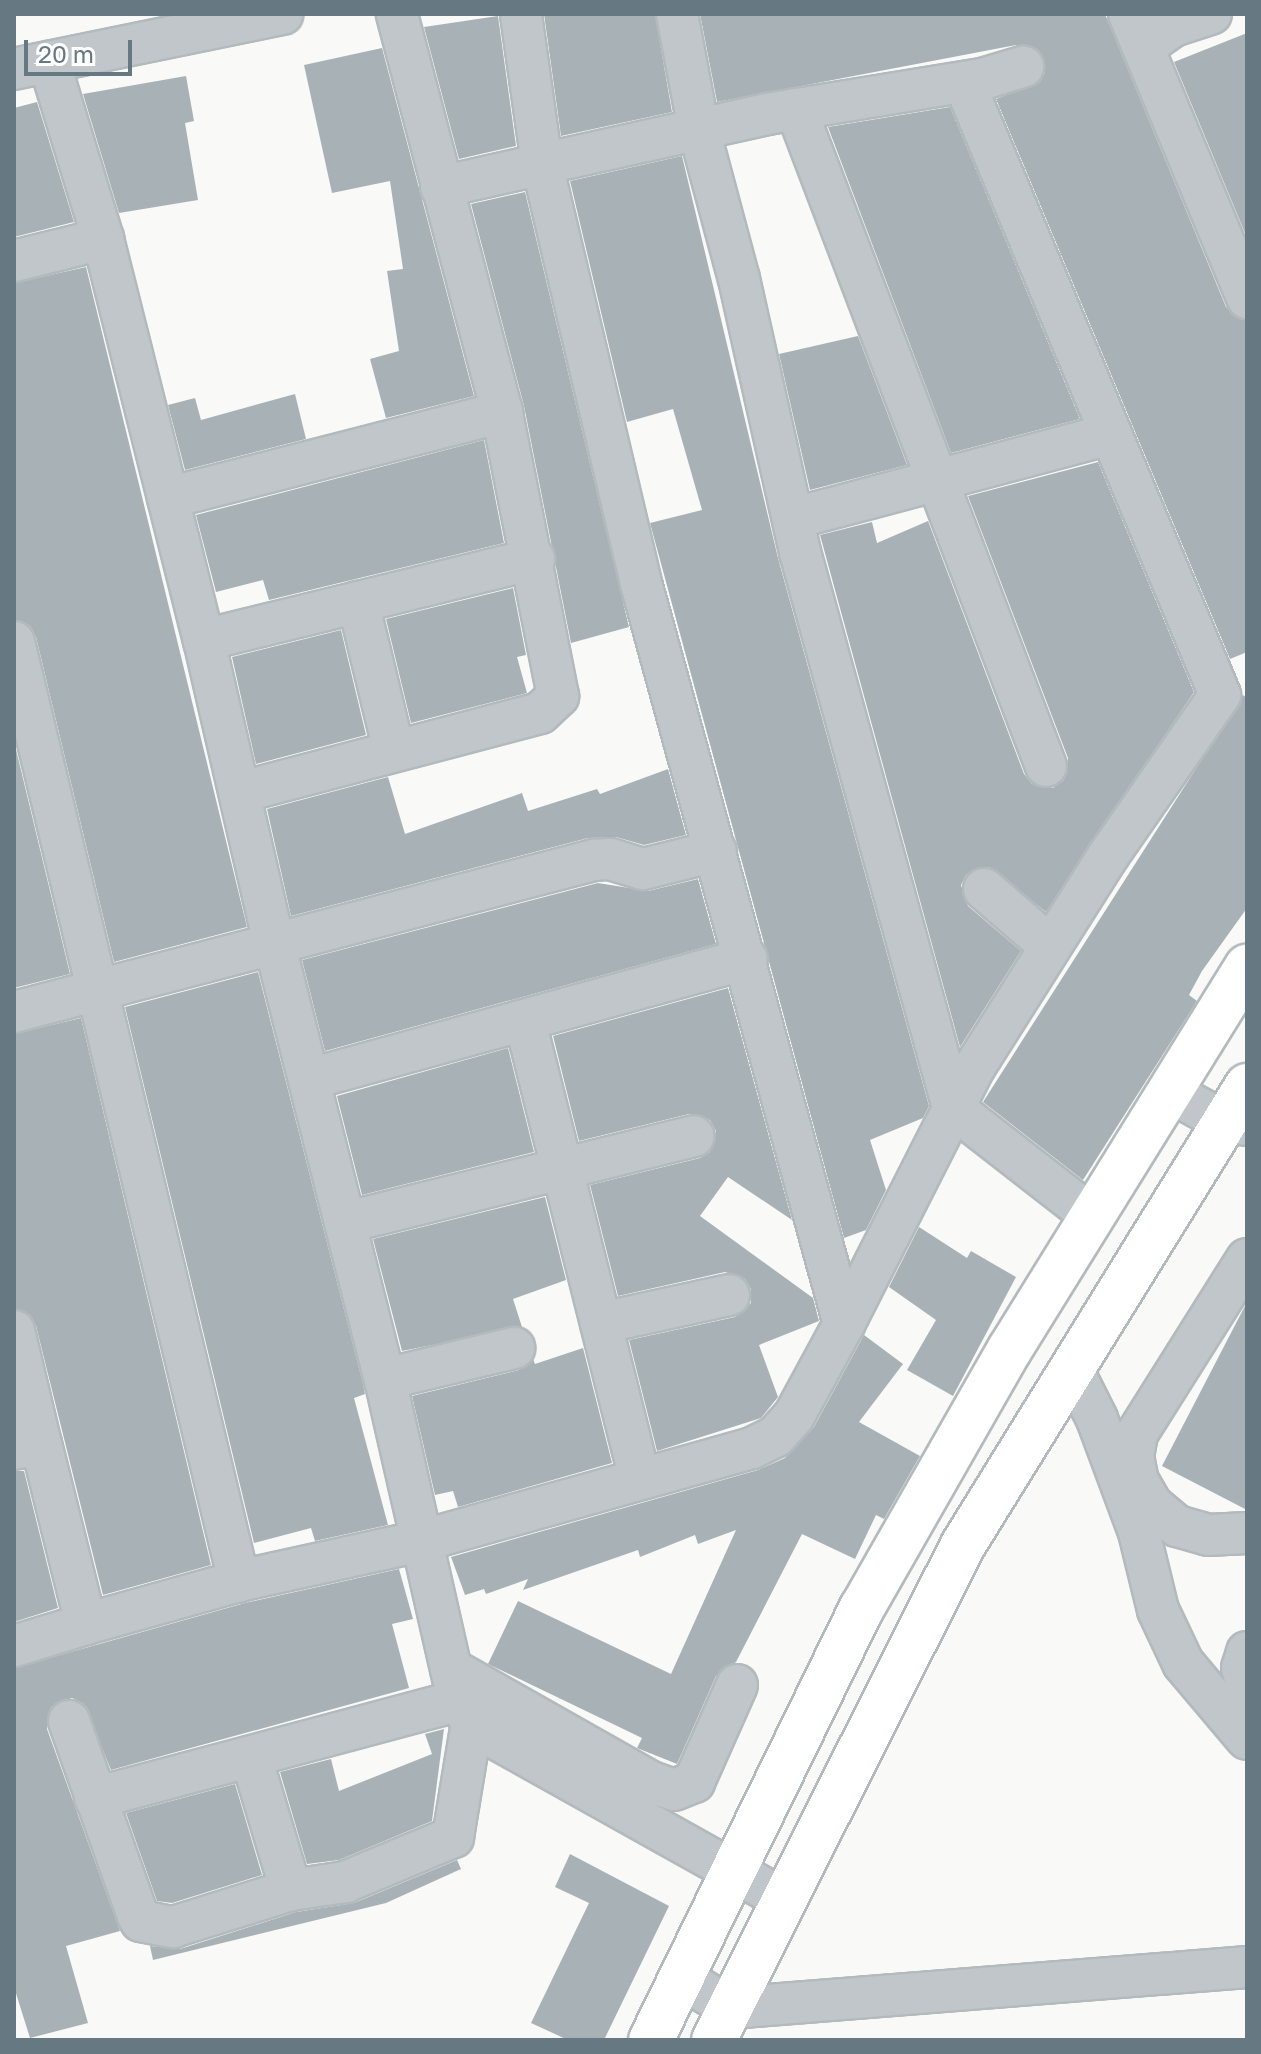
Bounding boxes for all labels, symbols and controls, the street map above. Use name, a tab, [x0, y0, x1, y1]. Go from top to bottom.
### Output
scale bar	[28, 24, 136, 74]
text: 20 m	[38, 39, 94, 68]

